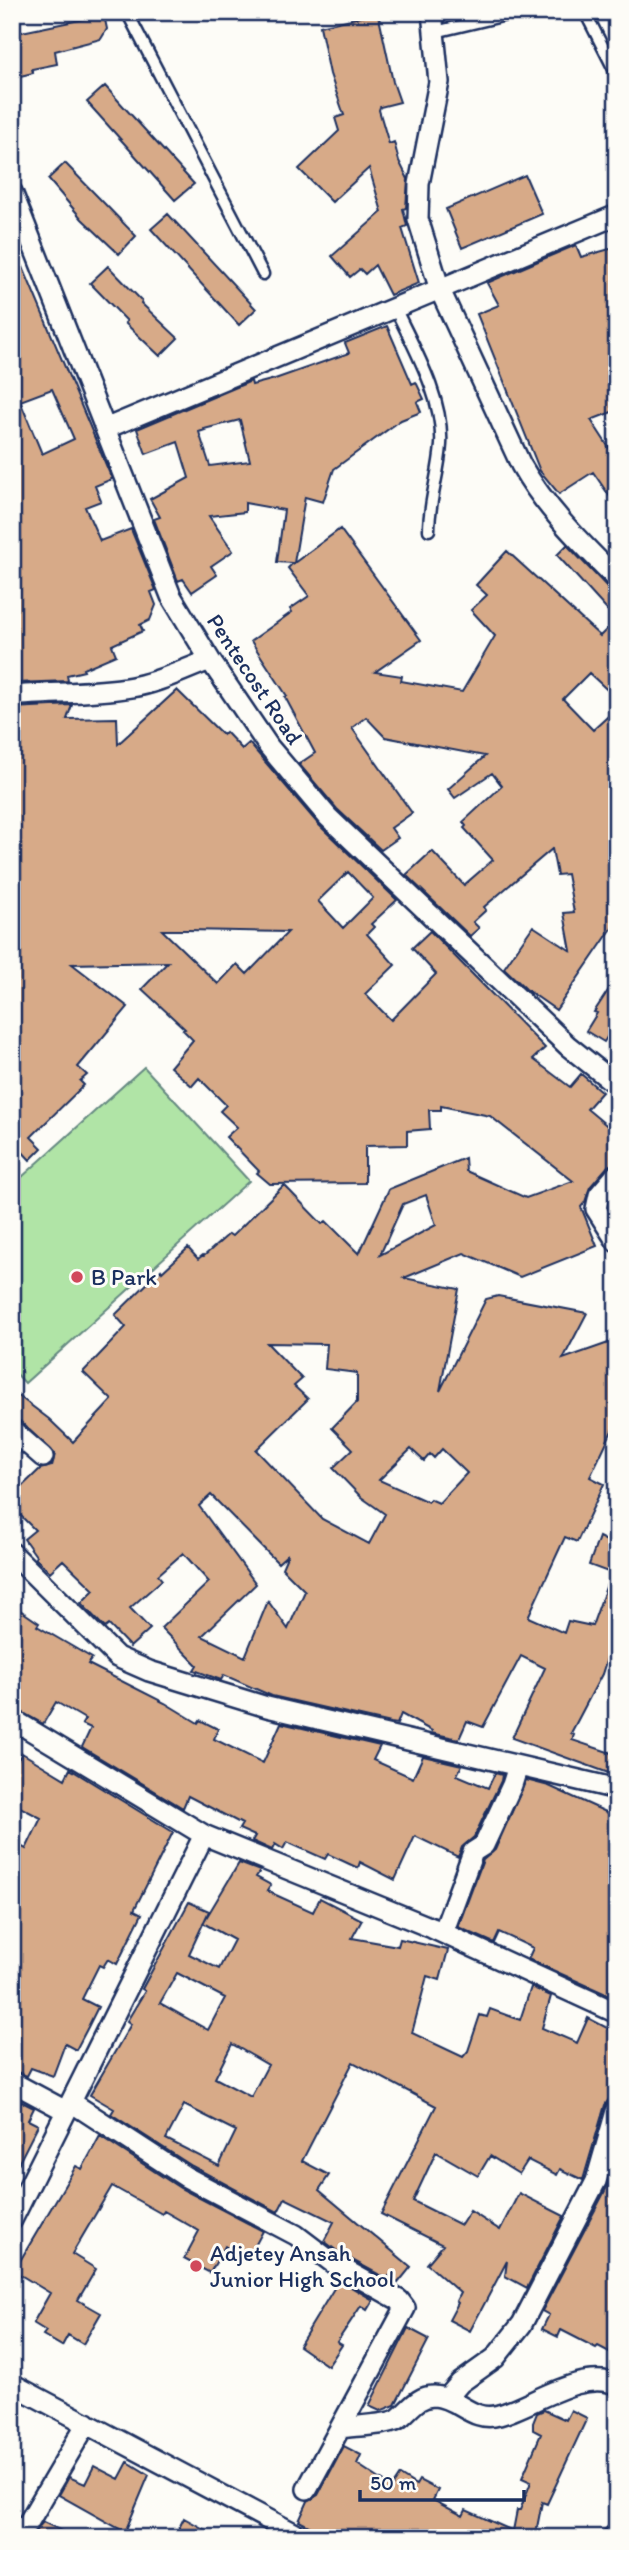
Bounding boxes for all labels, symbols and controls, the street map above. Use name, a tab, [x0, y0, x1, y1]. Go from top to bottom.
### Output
street label: Pentecost Road	[201, 608, 309, 750]
place label: B Park	[91, 1263, 157, 1291]
marker: B Park	[69, 1269, 85, 1285]
place label: Adjetey Ansah Junior High School	[210, 2239, 395, 2293]
marker: Adjetey Ansah Junior High School	[188, 2258, 204, 2274]
scale bar	[360, 2459, 524, 2503]
text: 50 m	[370, 2470, 417, 2495]

